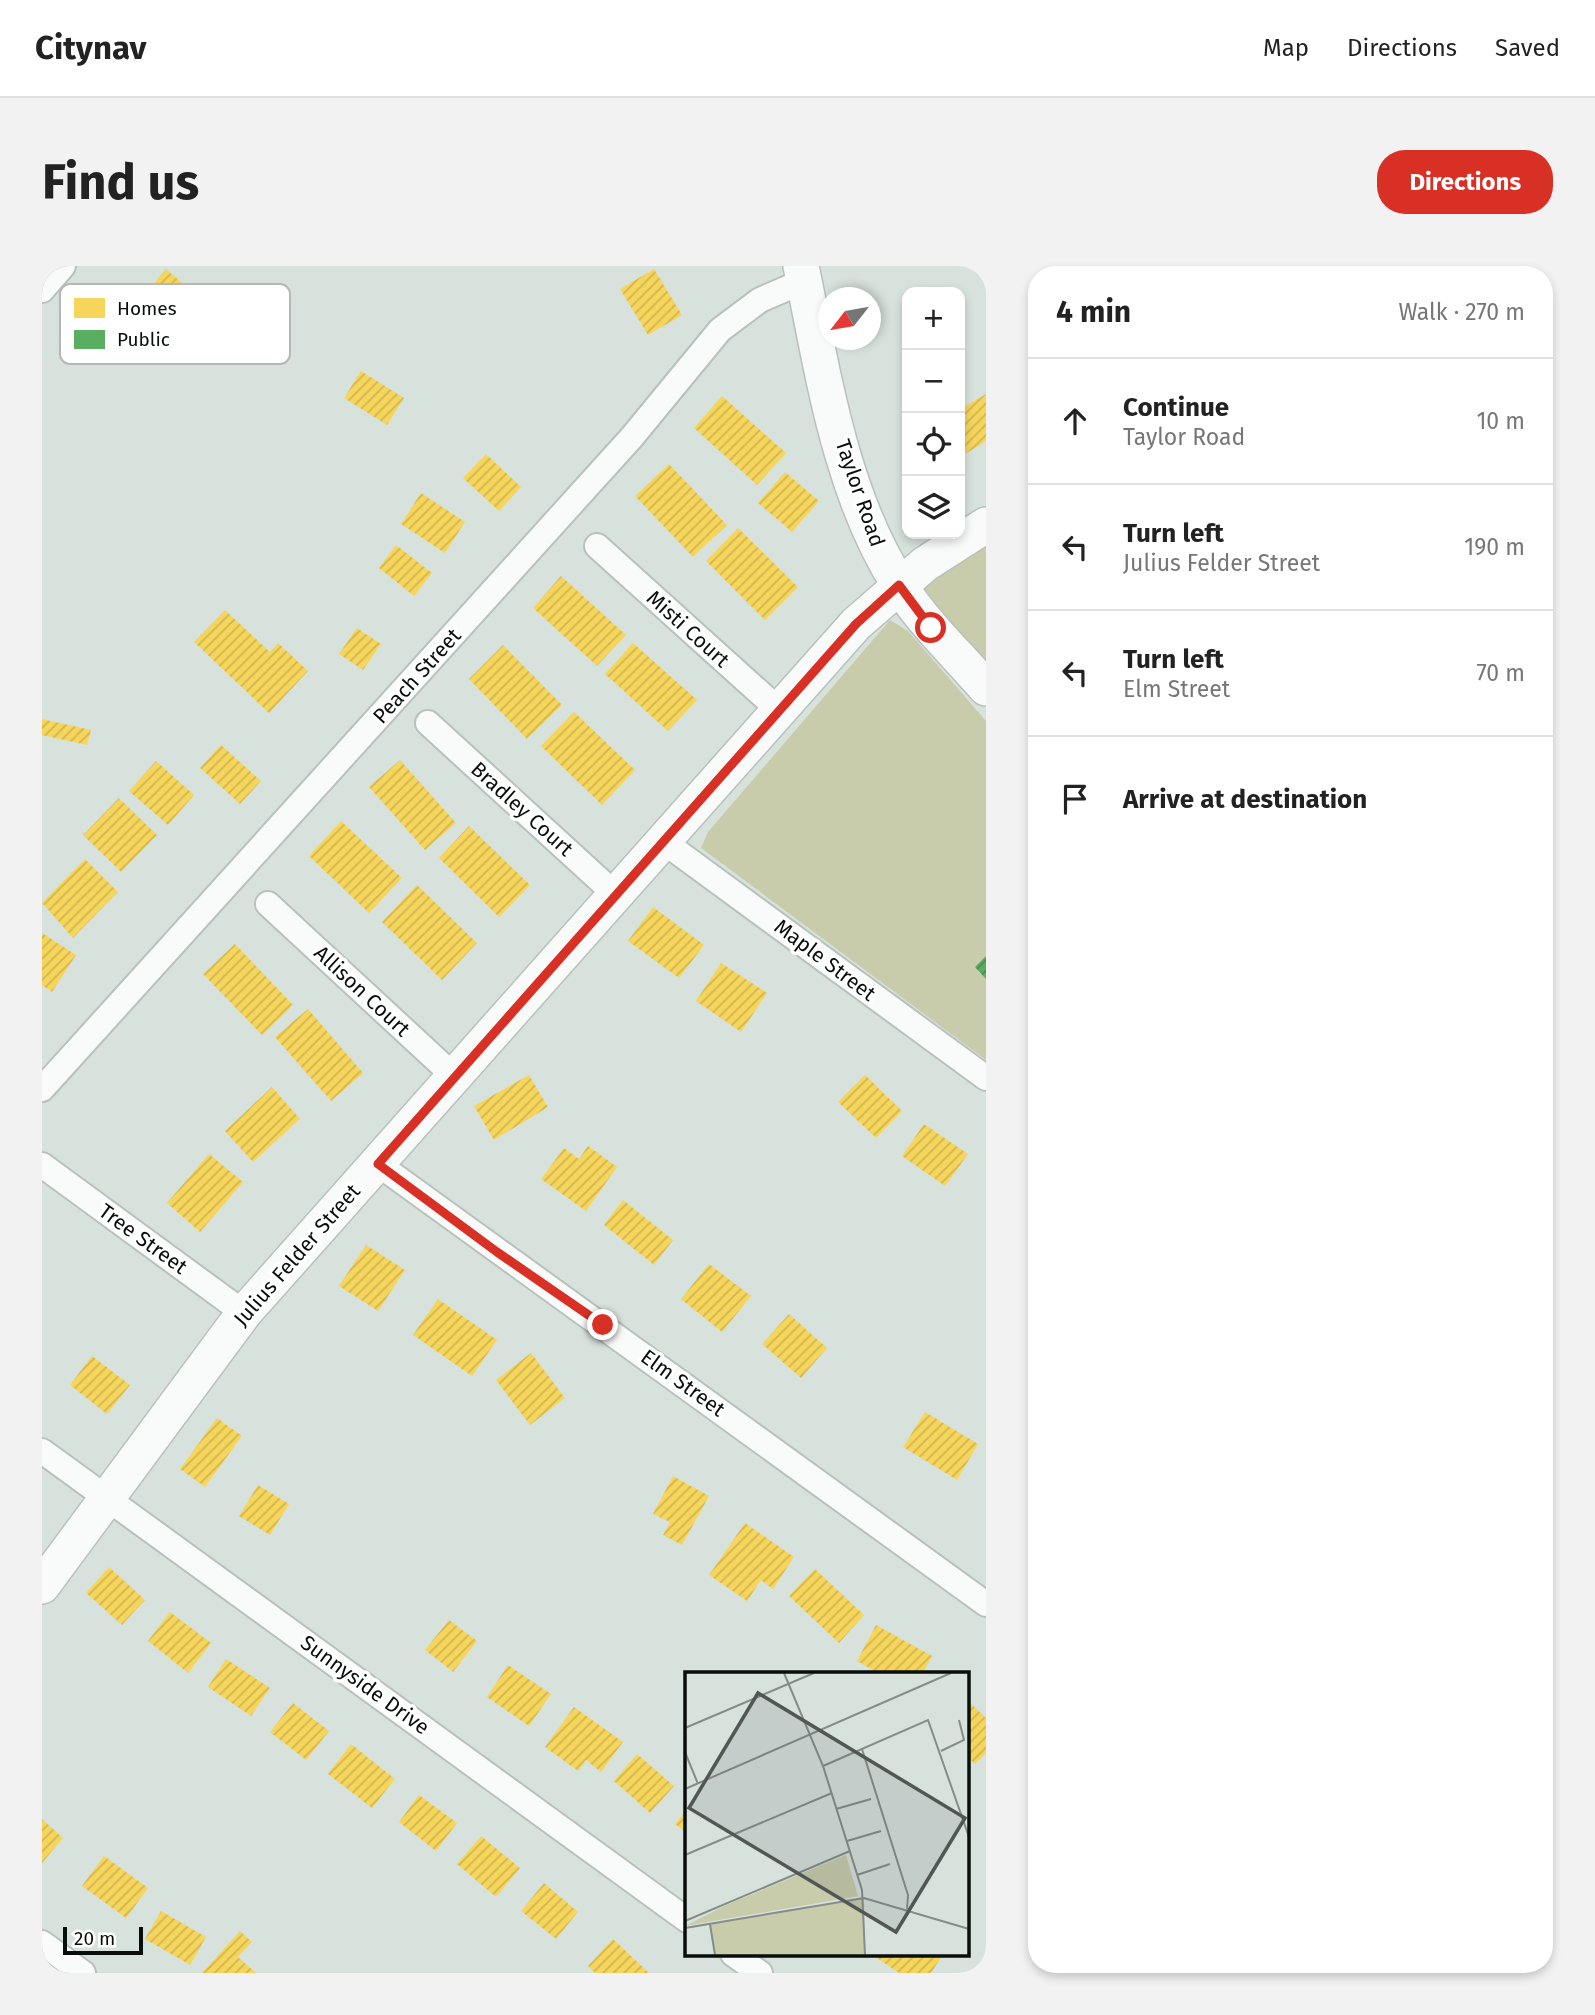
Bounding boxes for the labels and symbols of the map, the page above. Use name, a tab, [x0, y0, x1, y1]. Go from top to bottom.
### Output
legend	[60, 284, 290, 364]
north arrow	[818, 287, 881, 350]
text: Homes	[117, 297, 177, 320]
text: Public	[117, 328, 170, 351]
street label: Taylor Road	[830, 436, 890, 550]
street label: Misti Court	[641, 585, 735, 673]
route start	[915, 612, 946, 643]
street label: Peach Street	[367, 623, 467, 729]
street label: Bradley Court	[465, 756, 579, 862]
street label: Maple Street	[769, 913, 881, 1007]
street label: Allison Court	[309, 940, 416, 1042]
street label: Julius Felder Street	[228, 1178, 366, 1331]
street label: Tree Street	[94, 1198, 193, 1280]
route end	[587, 1309, 618, 1340]
street label: Elm Street	[636, 1344, 731, 1422]
street label: Sunnyside Drive	[296, 1630, 434, 1740]
inset map	[685, 1672, 968, 1955]
scale bar	[63, 1924, 144, 1956]

